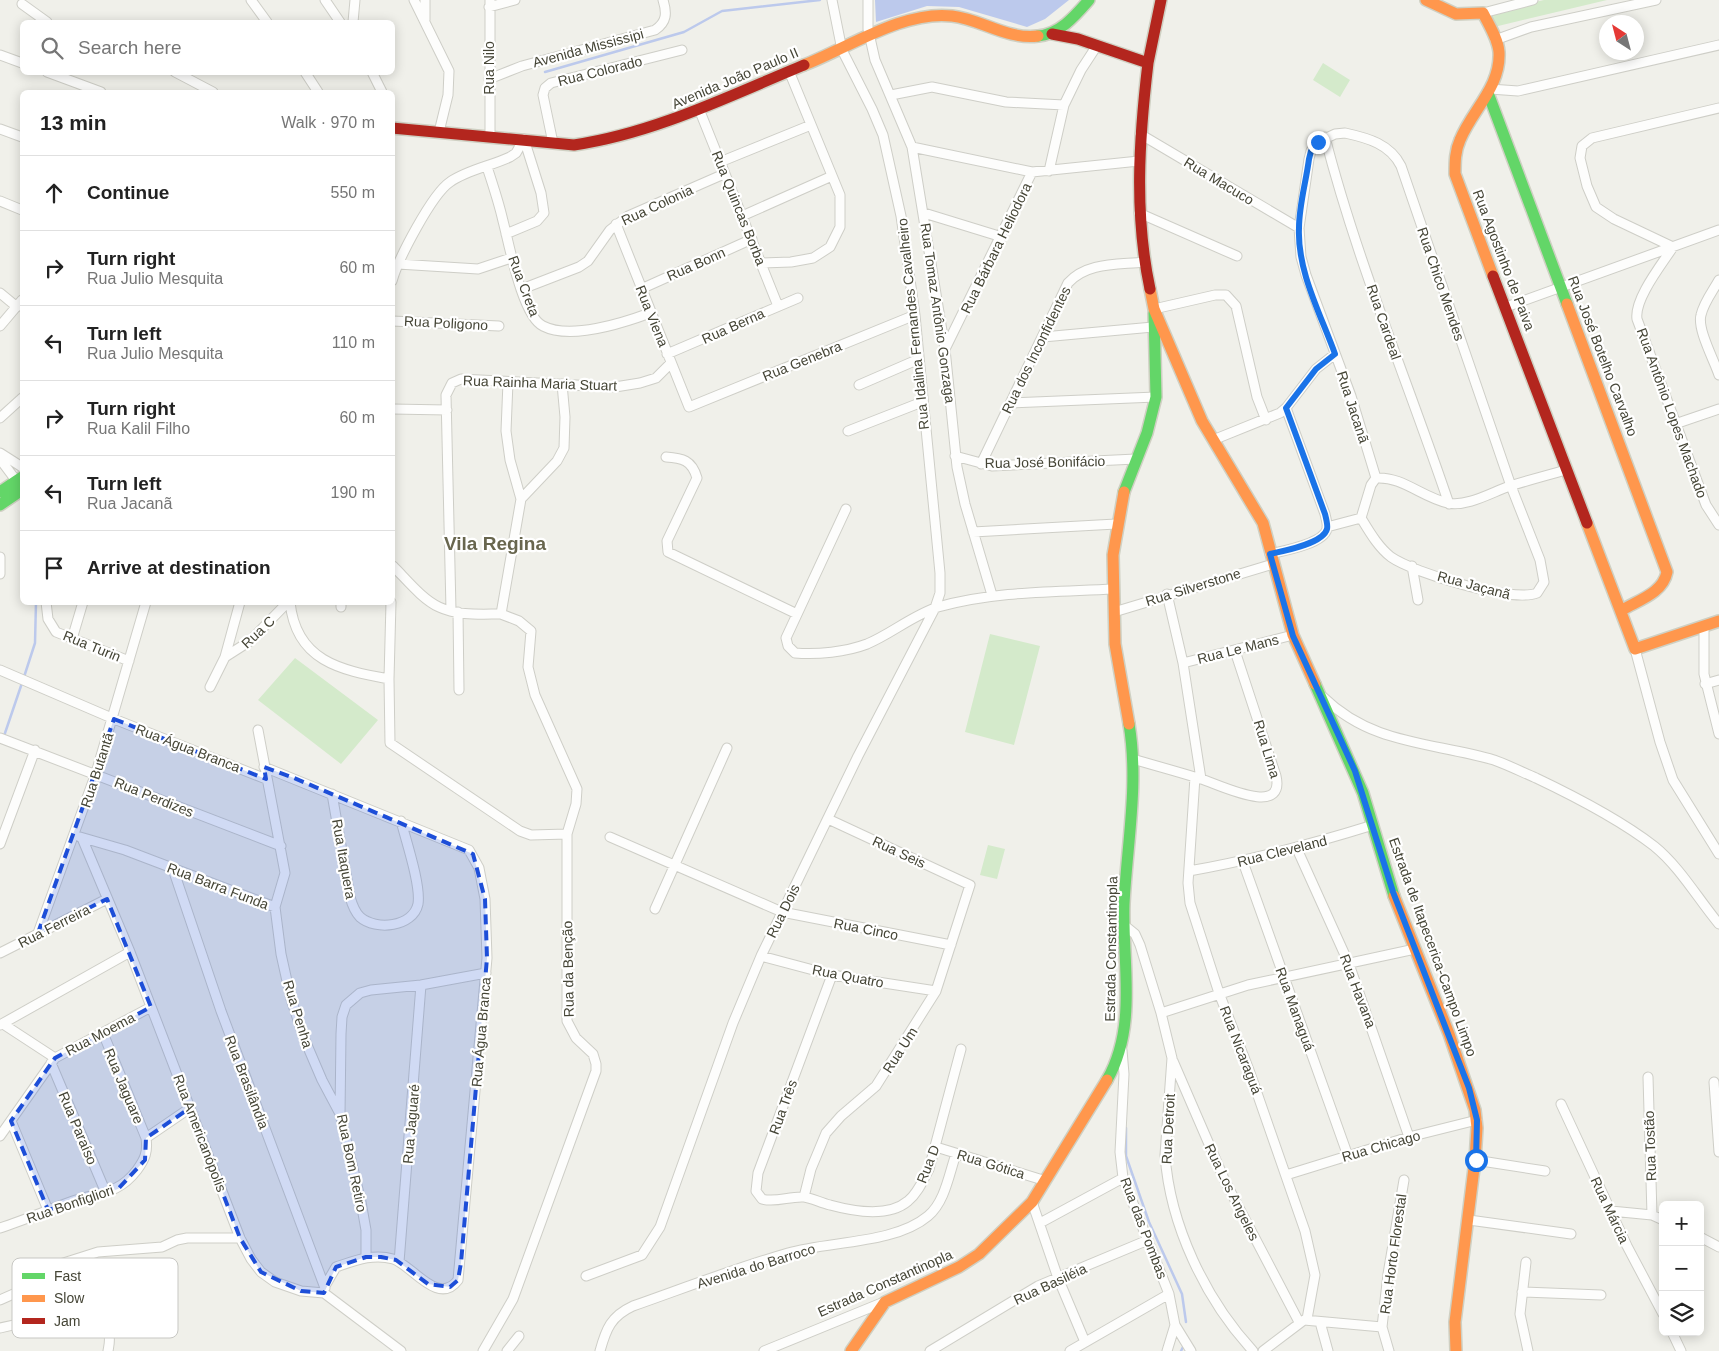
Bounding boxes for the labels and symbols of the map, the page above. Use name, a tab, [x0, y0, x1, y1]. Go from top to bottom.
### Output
north arrow	[1599, 15, 1644, 60]
street label: Avenida Mississipi	[531, 26, 645, 70]
street label: Rua Nilo	[481, 41, 497, 95]
street label: Avenida João Paulo II	[669, 44, 801, 112]
street label: Rua Colorado	[556, 53, 644, 89]
route end	[1307, 131, 1330, 154]
street label: Rua Quincas Borba	[709, 148, 769, 268]
street label: Rua Macuco	[1181, 154, 1257, 208]
street label: Rua Bárbara Heliodora	[957, 180, 1035, 316]
street label: Rua Colonia	[619, 181, 695, 229]
street label: Rua Agostinho de Paiva	[1470, 187, 1538, 333]
street label: Rua Idalina Fernandes Cavalheiro	[894, 217, 932, 430]
street label: Rua Tomaz Antônio Gonzaga	[917, 222, 959, 404]
street label: Rua Chico Mendes	[1414, 225, 1468, 343]
street label: Rua Bonn	[664, 244, 728, 284]
street label: Rua Creta	[505, 253, 543, 319]
street label: Rua José Botelho Carvalho	[1565, 274, 1641, 439]
street label: Rua Cardeal	[1364, 282, 1404, 362]
street label: Rua Viena	[632, 283, 672, 349]
street label: Rua dos Inconfidentes	[998, 284, 1074, 416]
street label: Rua Berna	[699, 305, 767, 347]
street label: Rua Poligono	[404, 313, 489, 333]
street label: Rua Antônio Lopes Machado	[1634, 326, 1710, 500]
street label: Rua Genebra	[760, 338, 844, 384]
street label: Rua Jacanã	[1334, 369, 1372, 445]
street label: Rua Rainha Maria Stuart	[463, 372, 617, 394]
street label: Rua José Bonifácio	[985, 453, 1106, 471]
district label: Vila Regina	[444, 533, 546, 554]
street label: Rua Silverstone	[1143, 565, 1243, 609]
street label: Rua Jaçanã	[1436, 568, 1512, 602]
street label: Rua C	[238, 613, 278, 651]
street label: Rua Turin	[61, 627, 123, 665]
street label: Rua Le Mans	[1196, 631, 1280, 667]
street label: Rua Lima	[1251, 718, 1283, 780]
street label: Rua Água Branca	[134, 721, 243, 775]
street label: Rua Butantã	[77, 730, 117, 809]
street label: Rua Perdizes	[112, 774, 196, 820]
street label: Rua Itaquera	[329, 818, 359, 900]
street label: Rua Cleveland	[1236, 832, 1328, 870]
street label: Rua Seis	[870, 833, 928, 871]
street label: Estrada de Itapecerica-Campo Limpo	[1386, 835, 1480, 1059]
street label: Rua Barra Funda	[165, 859, 271, 913]
street label: Estrada Constantinopla	[1102, 876, 1120, 1022]
street label: Rua Dois	[763, 882, 803, 940]
street label: Rua Ferreira	[15, 901, 93, 951]
street label: Rua Cinco	[832, 915, 900, 943]
street label: Rua da Benção	[559, 920, 577, 1017]
street label: Rua Havana	[1337, 952, 1379, 1030]
street label: Rua Quatro	[811, 961, 885, 991]
street label: Rua Managuá	[1272, 965, 1318, 1053]
street label: Rua Água Branca	[468, 976, 494, 1088]
street label: Rua Penha	[280, 978, 316, 1050]
street label: Rua Nicaraguá	[1217, 1004, 1265, 1097]
street label: Rua Moema	[63, 1009, 138, 1059]
street label: Rua Um	[879, 1024, 921, 1076]
street label: Rua Brasilândia	[222, 1033, 272, 1131]
street label: Rua Jaguare	[101, 1046, 147, 1126]
street label: Rua Americanópolis	[170, 1072, 230, 1194]
street label: Rua Três	[766, 1078, 800, 1136]
street label: Rua Jaguaré	[400, 1083, 422, 1165]
street label: Rua Paraíso	[55, 1089, 101, 1167]
street label: Rua Detroit	[1158, 1093, 1178, 1165]
street label: Rua Tostão	[1641, 1110, 1659, 1182]
street label: Rua Bom Retiro	[334, 1113, 370, 1214]
street label: Rua Chicago	[1340, 1127, 1422, 1165]
street label: Rua Los Angeles	[1202, 1141, 1262, 1243]
street label: Rua D	[913, 1143, 943, 1185]
street label: Rua Gótica	[955, 1146, 1027, 1182]
route start	[1465, 1149, 1488, 1172]
street label: Rua Márcia	[1588, 1174, 1632, 1246]
street label: Rua das Pombas	[1117, 1175, 1171, 1281]
street label: Rua Bonfigliori	[24, 1182, 116, 1226]
street label: Rua Horto Florestal	[1377, 1193, 1409, 1315]
street label: Avenida do Barroco	[695, 1240, 817, 1292]
street label: Estrada Constantinopla	[815, 1246, 955, 1320]
legend	[12, 1258, 178, 1338]
street label: Rua Basiléia	[1011, 1260, 1089, 1308]
text: Fast	[54, 1268, 81, 1284]
text: Slow	[54, 1290, 85, 1306]
text: Jam	[54, 1313, 80, 1329]

